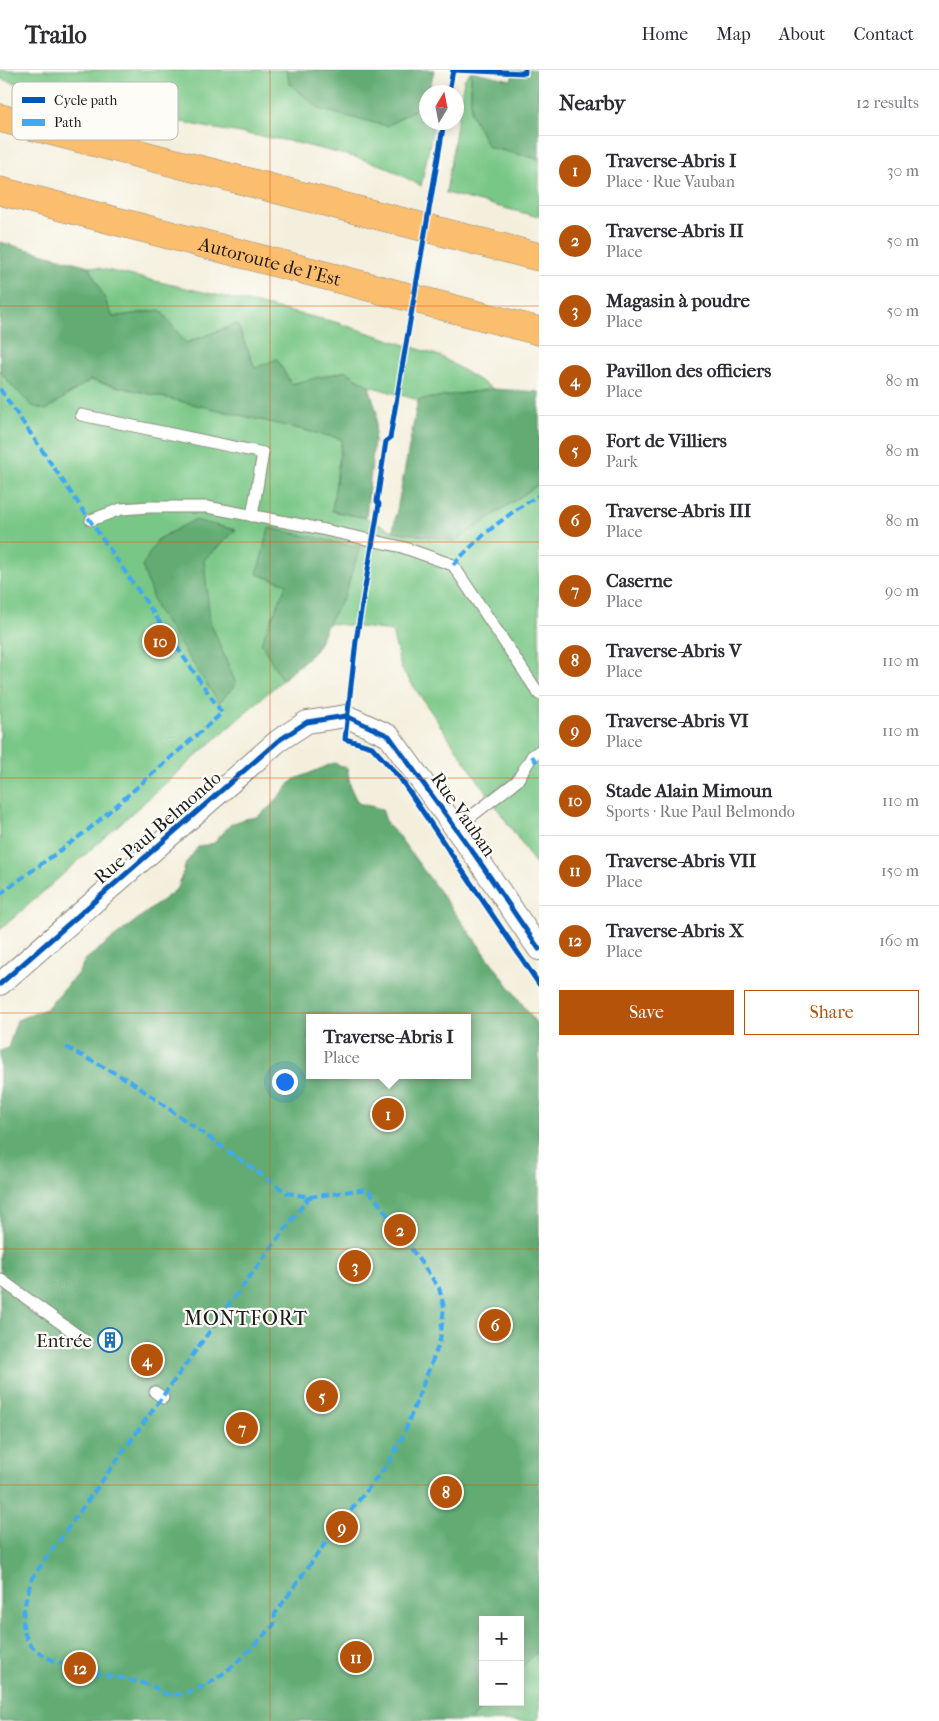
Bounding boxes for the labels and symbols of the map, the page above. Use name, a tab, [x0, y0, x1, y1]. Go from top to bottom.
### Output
legend	[12, 82, 178, 140]
north arrow	[419, 85, 464, 130]
text: Cycle path	[54, 92, 118, 109]
text: Path	[54, 114, 82, 131]
street label: Autoroute de l’Est	[195, 233, 343, 291]
pin: 10	[144, 622, 176, 660]
street label: Rue Paul Belmondo	[90, 766, 226, 889]
street label: Rue Vauban	[426, 768, 500, 861]
your location	[272, 1069, 298, 1095]
pin: 1	[372, 1095, 404, 1133]
pin: 2	[384, 1211, 416, 1249]
pin: 3	[339, 1247, 371, 1285]
pin: 6	[479, 1306, 511, 1344]
district label: MONTFORT	[184, 1307, 308, 1330]
building icon: Entrée	[97, 1327, 123, 1353]
place label: Entrée	[36, 1330, 92, 1352]
pin: 4	[131, 1341, 163, 1379]
pin: 5	[306, 1377, 338, 1415]
pin: 7	[226, 1409, 258, 1447]
pin: 8	[430, 1473, 462, 1511]
pin: 9	[326, 1508, 358, 1546]
pin: 11	[340, 1638, 372, 1676]
pin: 12	[64, 1649, 96, 1687]

